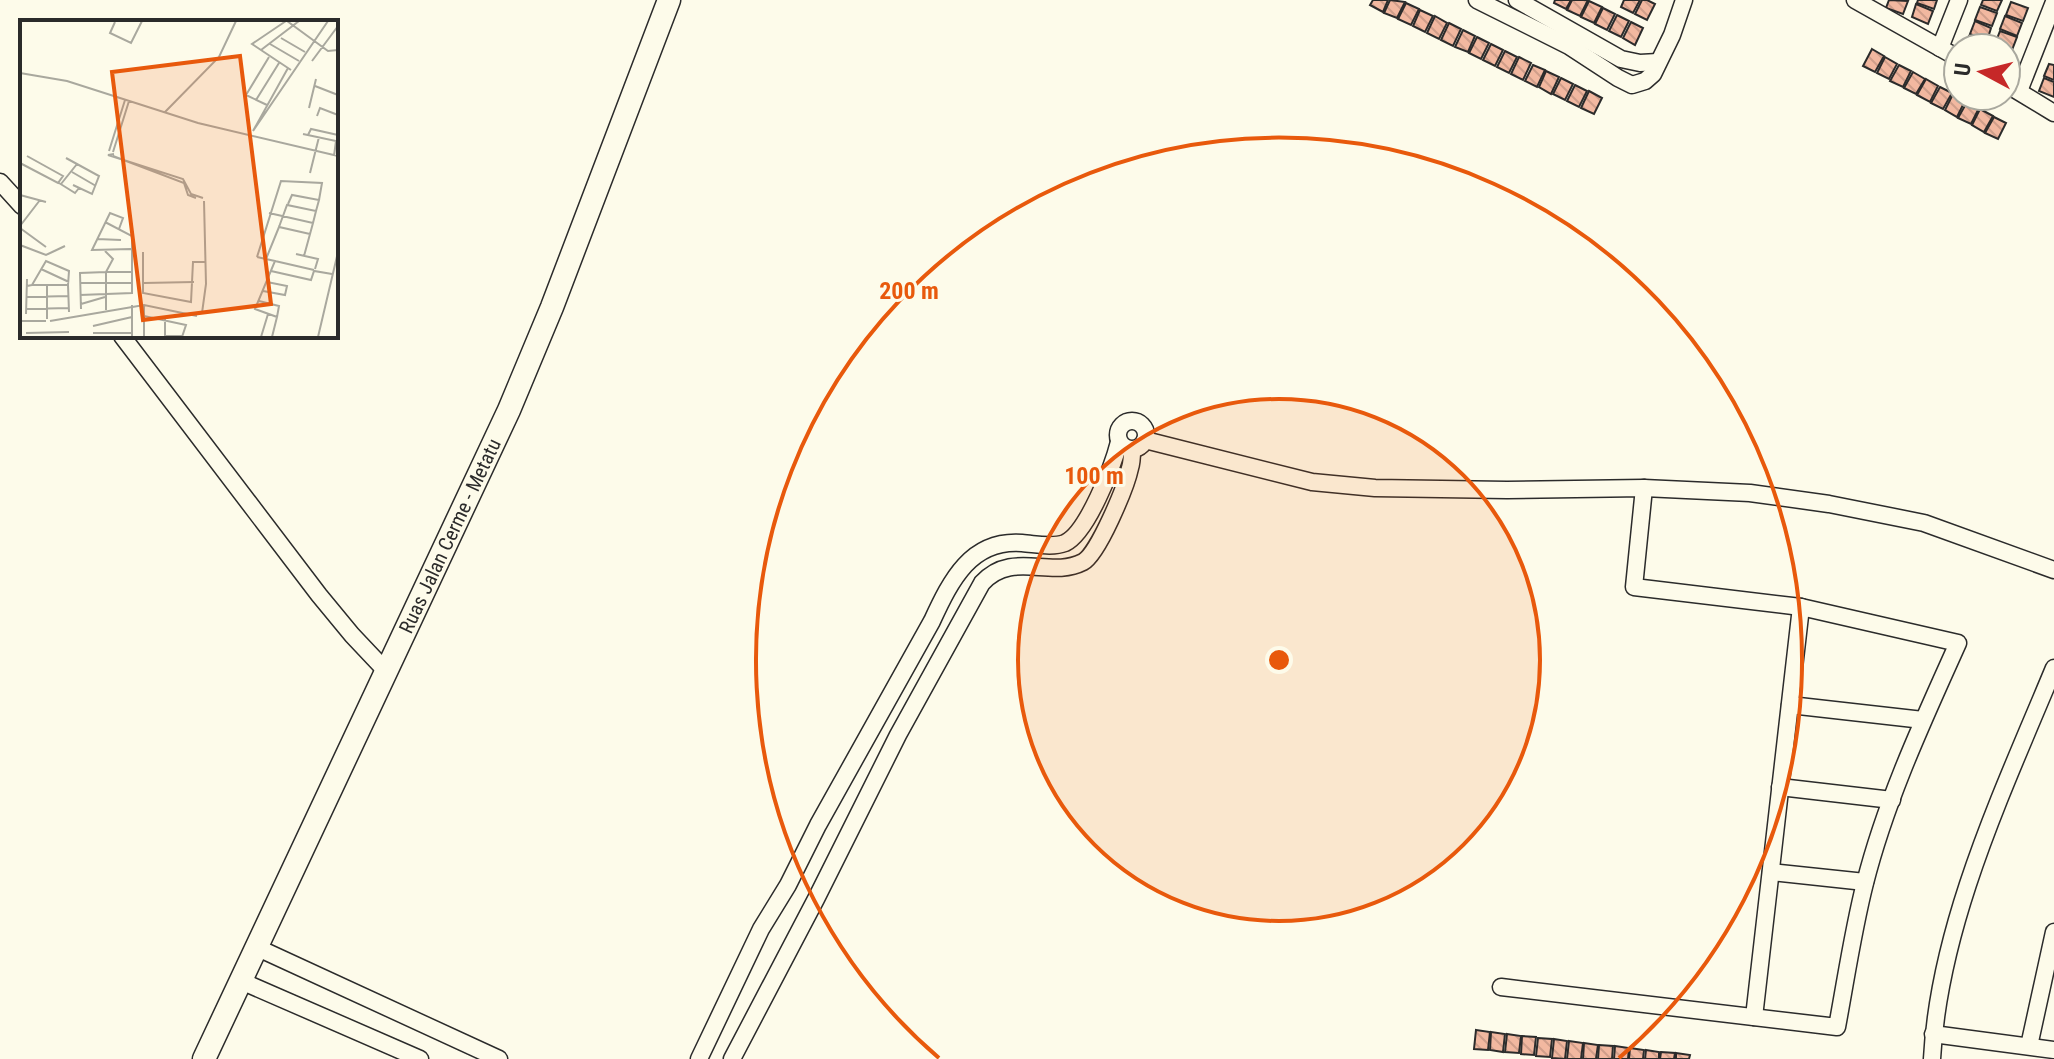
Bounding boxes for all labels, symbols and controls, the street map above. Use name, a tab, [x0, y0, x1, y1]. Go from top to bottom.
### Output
inset map	[20, 20, 338, 338]
north arrow	[1942, 32, 2022, 112]
text: U	[1949, 62, 1976, 77]
text: 200 m	[879, 277, 939, 305]
street label: Ruas Jalan Cerme - Metatu	[394, 435, 506, 637]
text: 100 m	[1064, 462, 1124, 490]
centre of rings	[1265, 646, 1293, 674]

